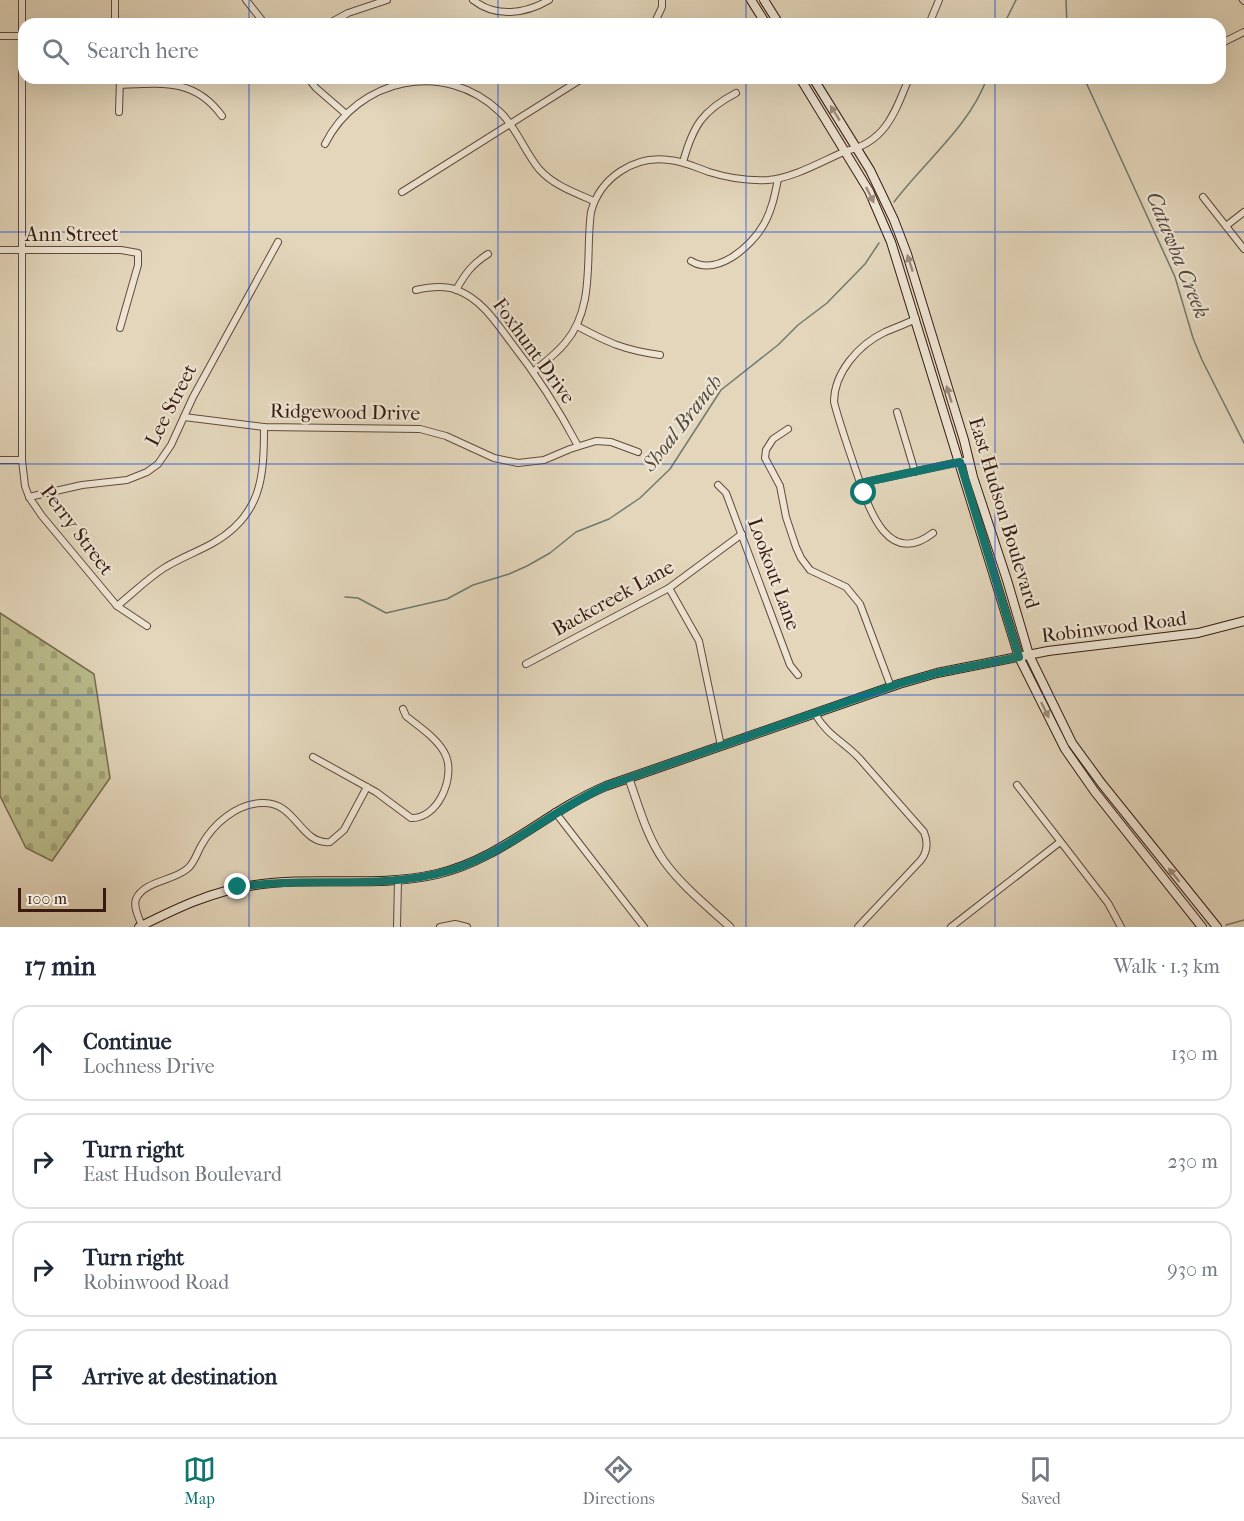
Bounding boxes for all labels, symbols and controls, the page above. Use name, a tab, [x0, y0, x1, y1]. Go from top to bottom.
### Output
search box	[18, 18, 1226, 84]
icon: search	[39, 35, 72, 68]
text: Search here	[87, 38, 199, 64]
one-way arrow	[829, 105, 840, 121]
one-way arrow	[866, 186, 875, 203]
water label: Catawba Creek	[1142, 188, 1214, 322]
street label: Ann Street	[24, 223, 119, 246]
one-way arrow	[905, 254, 914, 272]
street label: Foxhunt Drive	[488, 294, 580, 408]
street label: Lee Street	[141, 360, 201, 450]
water label: Shoal Branch	[636, 370, 727, 477]
one-way arrow	[944, 385, 954, 403]
street label: Ridgewood Drive	[270, 399, 420, 425]
street label: East Hudson Boulevard	[964, 415, 1044, 613]
route start	[850, 479, 876, 505]
street label: Perry Street	[36, 481, 118, 579]
street label: Lookout Lane	[743, 515, 805, 633]
street label: Backcreek Lane	[548, 555, 678, 641]
street label: Robinwood Road	[1040, 607, 1189, 647]
one-way arrow	[1040, 701, 1050, 718]
one-way arrow	[1169, 867, 1181, 882]
route end	[224, 873, 250, 899]
scale bar	[18, 885, 106, 912]
text: 100 m	[27, 889, 67, 908]
text: 17 min	[24, 951, 96, 982]
text: Walk · 1.3 km	[1114, 955, 1220, 978]
text: Continue	[83, 1029, 172, 1055]
icon: ahead	[26, 1037, 59, 1070]
text: 130 m	[1171, 1042, 1218, 1065]
text: Lochness Drive	[83, 1055, 215, 1078]
text: Turn right	[83, 1137, 184, 1163]
icon: right	[26, 1145, 59, 1178]
text: 230 m	[1168, 1150, 1218, 1173]
text: East Hudson Boulevard	[83, 1163, 282, 1186]
text: Turn right	[83, 1245, 184, 1271]
icon: right	[26, 1253, 59, 1286]
text: 930 m	[1167, 1258, 1218, 1281]
text: Robinwood Road	[83, 1271, 229, 1294]
icon: arrive	[26, 1361, 59, 1394]
text: Arrive at destination	[83, 1364, 277, 1390]
tab: Map	[183, 1453, 216, 1508]
tab: Directions	[583, 1453, 655, 1508]
tab: Saved	[1021, 1453, 1061, 1508]

